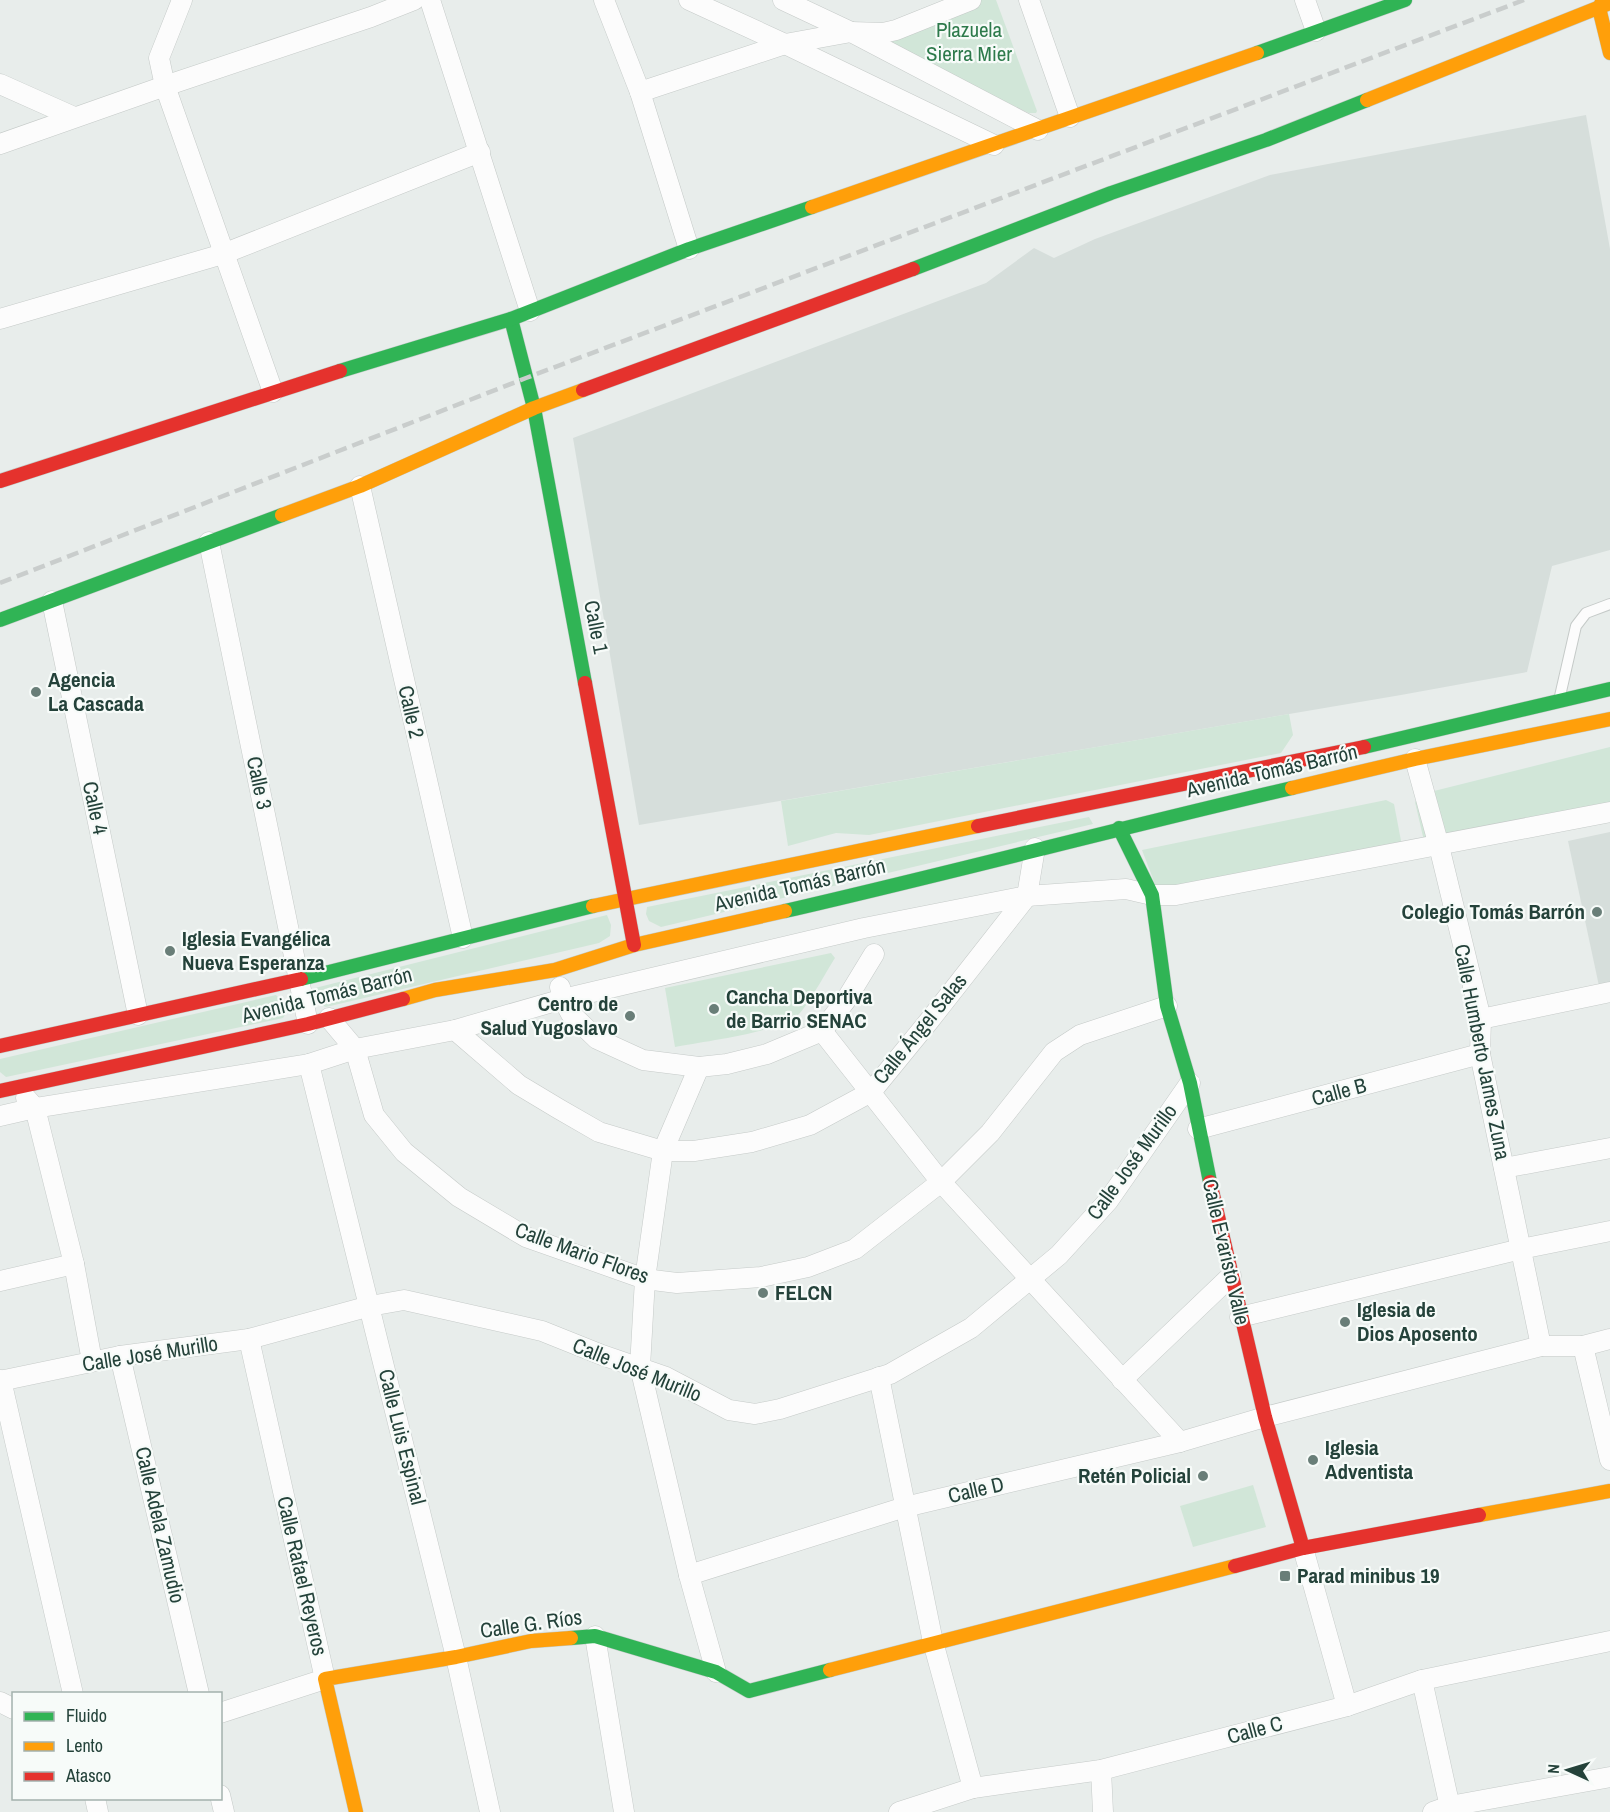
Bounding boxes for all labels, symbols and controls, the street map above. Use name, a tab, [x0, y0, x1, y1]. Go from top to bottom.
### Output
park label: Plazuela Sierra Mier	[926, 15, 1012, 68]
street label: Calle 1	[577, 598, 616, 656]
place label: Agencia La Cascada	[48, 665, 144, 718]
street label: Calle 2	[391, 683, 432, 741]
marker: Agencia La Cascada	[29, 685, 43, 699]
street label: Avenida Tomás Barrón	[1183, 737, 1360, 805]
street label: Calle 3	[240, 754, 279, 812]
street label: Calle 4	[76, 779, 115, 838]
street label: Avenida Tomás Barrón	[711, 851, 888, 919]
place label: Colegio Tomás Barrón	[1402, 897, 1585, 926]
marker: Colegio Tomás Barrón	[1590, 905, 1604, 919]
place label: Iglesia Evangélica Nueva Esperanza	[182, 924, 331, 977]
street label: Calle Humberto James Zuna	[1447, 942, 1518, 1163]
marker: Iglesia Evangélica Nueva Esperanza	[163, 944, 177, 958]
street label: Avenida Tomás Barrón	[238, 959, 415, 1030]
street label: Calle Ángel Salas	[866, 967, 973, 1090]
place label: Cancha Deportiva de Barrio SENAC	[726, 982, 873, 1035]
place label: Centro de Salud Yugoslavo	[480, 989, 618, 1042]
marker: Cancha Deportiva de Barrio SENAC	[707, 1002, 721, 1016]
marker: Centro de Salud Yugoslavo	[623, 1009, 637, 1023]
street label: Calle B	[1308, 1070, 1369, 1113]
street label: Calle José Murillo	[1080, 1098, 1184, 1226]
street label: Calle Evaristo Valle	[1196, 1176, 1257, 1328]
street label: Calle Mario Flores	[511, 1215, 653, 1290]
place label: FELCN	[775, 1278, 832, 1307]
marker: FELCN	[756, 1286, 770, 1300]
place label: Iglesia de Dios Aposento	[1357, 1295, 1478, 1348]
marker: Iglesia de Dios Aposento	[1338, 1315, 1352, 1329]
street label: Calle José Murillo	[80, 1328, 220, 1379]
street label: Calle José Murillo	[568, 1330, 706, 1409]
street label: Calle Luis Espinal	[372, 1366, 433, 1508]
place label: Iglesia Adventista	[1325, 1433, 1413, 1486]
street label: Calle Adela Zamudio	[128, 1444, 193, 1606]
marker: Iglesia Adventista	[1306, 1453, 1320, 1467]
place label: Retén Policial	[1078, 1461, 1191, 1490]
street label: Calle D	[945, 1469, 1007, 1510]
marker: Retén Policial	[1196, 1469, 1210, 1483]
street label: Calle Rafael Reyeros	[270, 1493, 335, 1658]
place label: Parad minibus 19	[1297, 1561, 1440, 1590]
marker: Parad minibus 19	[1278, 1569, 1292, 1583]
street label: Calle G. Ríos	[478, 1602, 584, 1645]
legend	[12, 1692, 222, 1800]
text: Fluido	[66, 1703, 107, 1728]
street label: Calle C	[1224, 1708, 1286, 1751]
text: Lento	[66, 1733, 103, 1758]
north arrow	[1538, 1740, 1598, 1800]
text: Atasco	[65, 1763, 111, 1788]
text: N	[1542, 1763, 1564, 1774]

